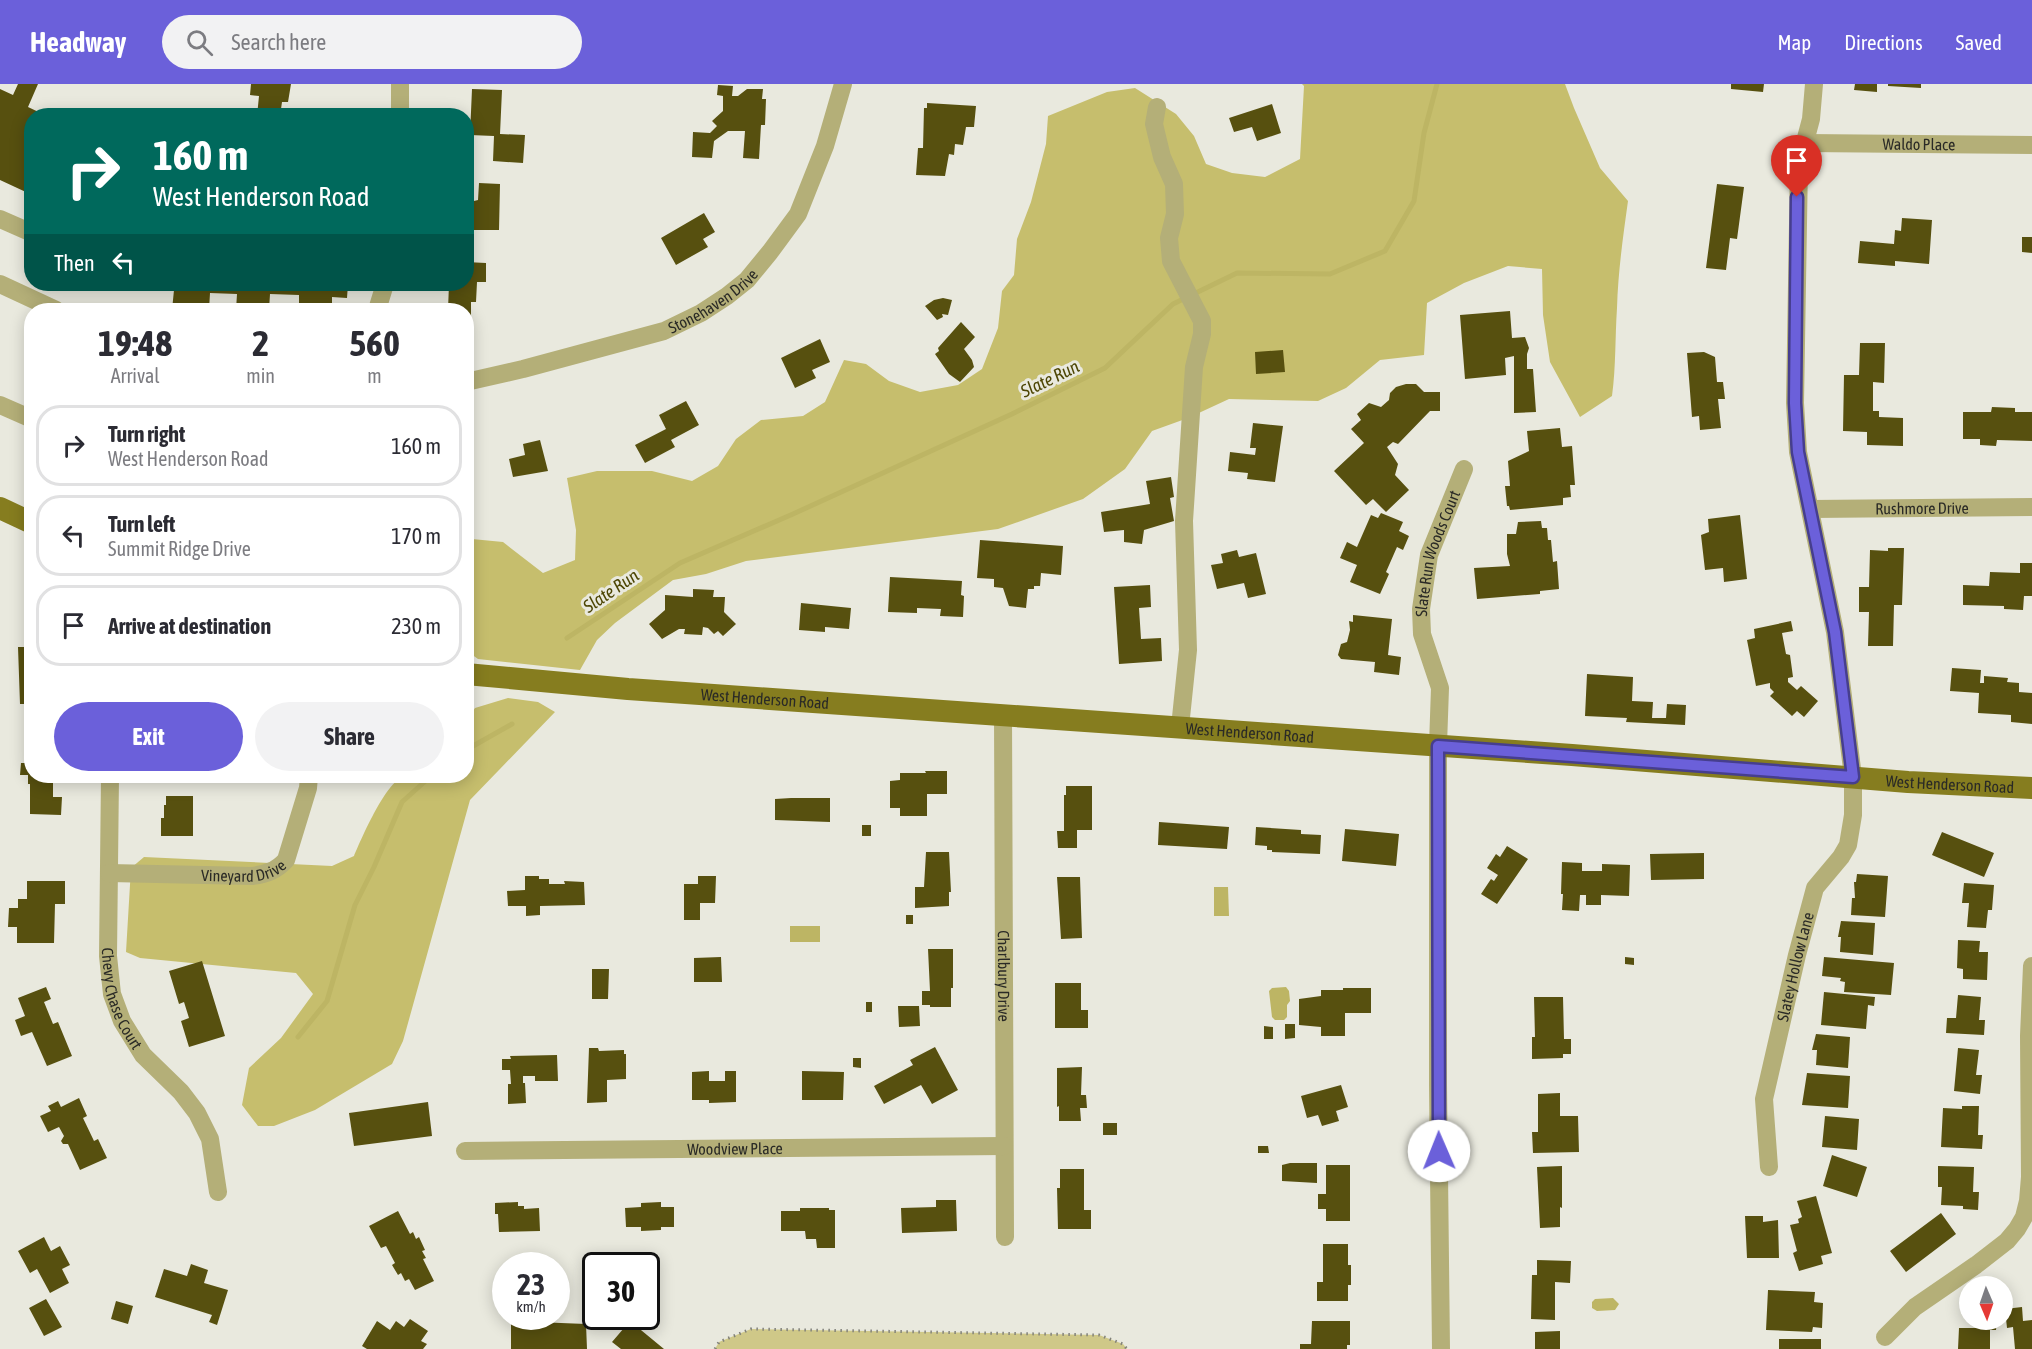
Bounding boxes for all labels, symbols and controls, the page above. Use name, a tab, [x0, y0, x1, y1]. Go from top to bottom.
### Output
search box	[162, 15, 582, 69]
text: Headway	[30, 26, 126, 58]
icon: search	[183, 26, 216, 59]
text: Search here	[231, 29, 326, 55]
text: Map	[1777, 30, 1811, 54]
text: Directions	[1844, 30, 1923, 54]
text: Saved	[1956, 30, 2002, 54]
text: 160 m	[153, 131, 248, 179]
icon: right	[54, 132, 132, 210]
pin	[1771, 135, 1822, 197]
street label: Waldo Place	[1883, 135, 1955, 153]
icon: arrive	[1780, 144, 1813, 177]
text: West Henderson Road	[153, 181, 370, 212]
icon: left	[107, 246, 140, 279]
text: Then	[54, 250, 95, 276]
street label: Stonehaven Drive	[665, 265, 761, 337]
text: 19:48	[98, 322, 172, 364]
text: 2	[252, 322, 269, 364]
text: 560	[349, 322, 400, 364]
water label: Slate Run	[1016, 355, 1083, 402]
text: Arrival	[111, 364, 160, 387]
text: min	[246, 364, 275, 387]
text: m	[367, 364, 382, 387]
text: Turn right	[108, 421, 185, 447]
icon: right	[57, 429, 90, 462]
text: 160 m	[391, 433, 441, 459]
text: West Henderson Road	[108, 447, 268, 470]
street label: Slate Run Woods Court	[1412, 487, 1464, 617]
street label: Rushmore Drive	[1875, 499, 1969, 517]
text: Turn left	[108, 511, 175, 537]
icon: left	[57, 519, 90, 552]
text: 170 m	[391, 523, 441, 549]
text: Summit Ridge Drive	[108, 537, 251, 560]
water label: Slate Run	[578, 564, 643, 617]
icon: arrive	[57, 609, 90, 642]
text: Arrive at destination	[108, 613, 271, 639]
text: 230 m	[391, 613, 441, 639]
street label: West Henderson Road	[700, 685, 830, 712]
button: Exit	[54, 702, 243, 771]
button: Share	[255, 702, 444, 771]
street label: West Henderson Road	[1185, 719, 1315, 746]
street label: West Henderson Road	[1885, 771, 2014, 796]
street label: Vineyard Drive	[201, 856, 289, 886]
street label: Slatey Hollow Lane	[1773, 910, 1817, 1023]
street label: Charlbury Drive	[994, 930, 1013, 1022]
street label: Chevy Chase Court	[99, 948, 146, 1053]
position arrow	[1407, 1119, 1471, 1183]
street label: Woodview Place	[687, 1139, 783, 1158]
speed limit sign: 30	[582, 1252, 660, 1330]
text: 23	[517, 1267, 545, 1301]
north arrow	[1959, 1276, 2013, 1330]
map controls	[1959, 1276, 2013, 1330]
text: km/h	[516, 1298, 546, 1315]

